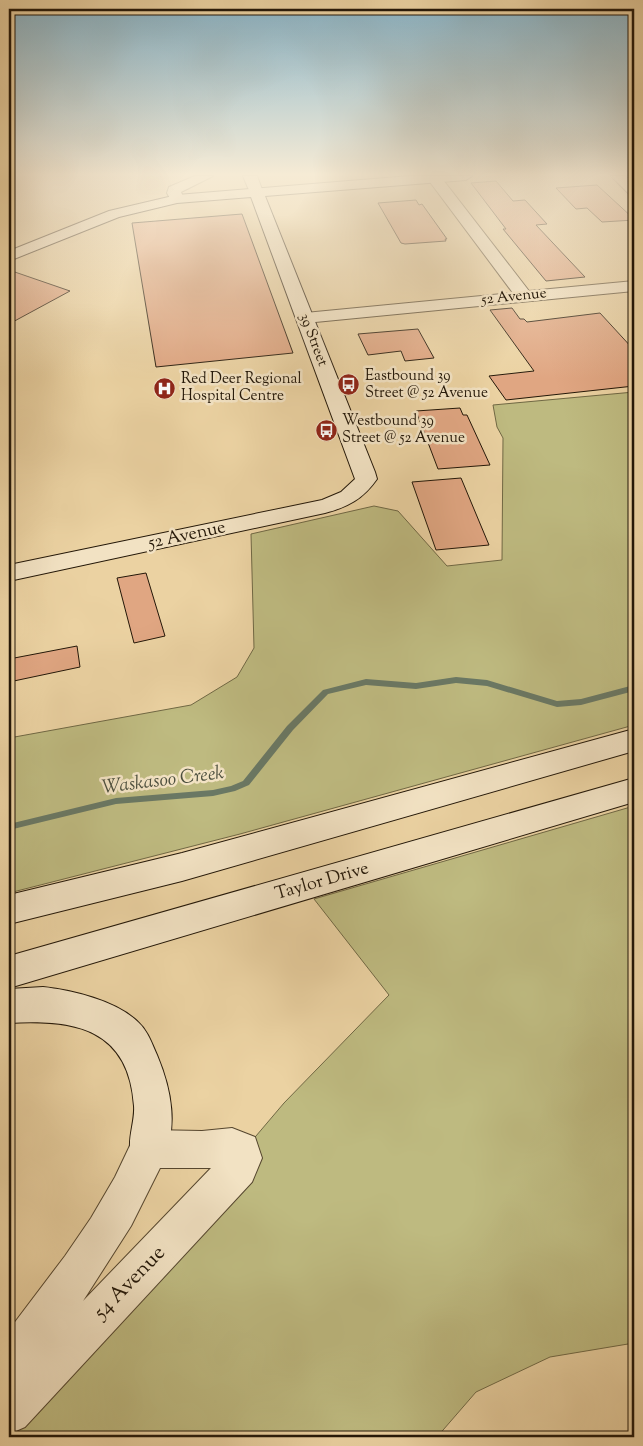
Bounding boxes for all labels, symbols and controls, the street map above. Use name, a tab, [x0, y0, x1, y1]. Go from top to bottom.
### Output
street label: 52 Avenue	[479, 283, 548, 311]
street label: 39 Street	[293, 310, 333, 370]
place label: Eastbound 39 Street @ 52 Avenue	[365, 366, 488, 404]
place label: Red Deer Regional Hospital Centre	[181, 369, 302, 407]
bus stop icon: Eastbound 39 Street @ 52 Avenue	[337, 373, 361, 397]
hospital icon: Red Deer Regional Hospital Centre	[153, 376, 177, 400]
place label: Westbound 39 Street @ 52 Avenue	[342, 411, 465, 449]
bus stop icon: Westbound 39 Street @ 52 Avenue	[314, 418, 338, 442]
street label: 52 Avenue	[145, 515, 228, 557]
water label: Waskasoo Creek	[101, 760, 226, 802]
street label: Taylor Drive	[272, 856, 372, 908]
street label: 54 Avenue	[86, 1239, 173, 1327]

